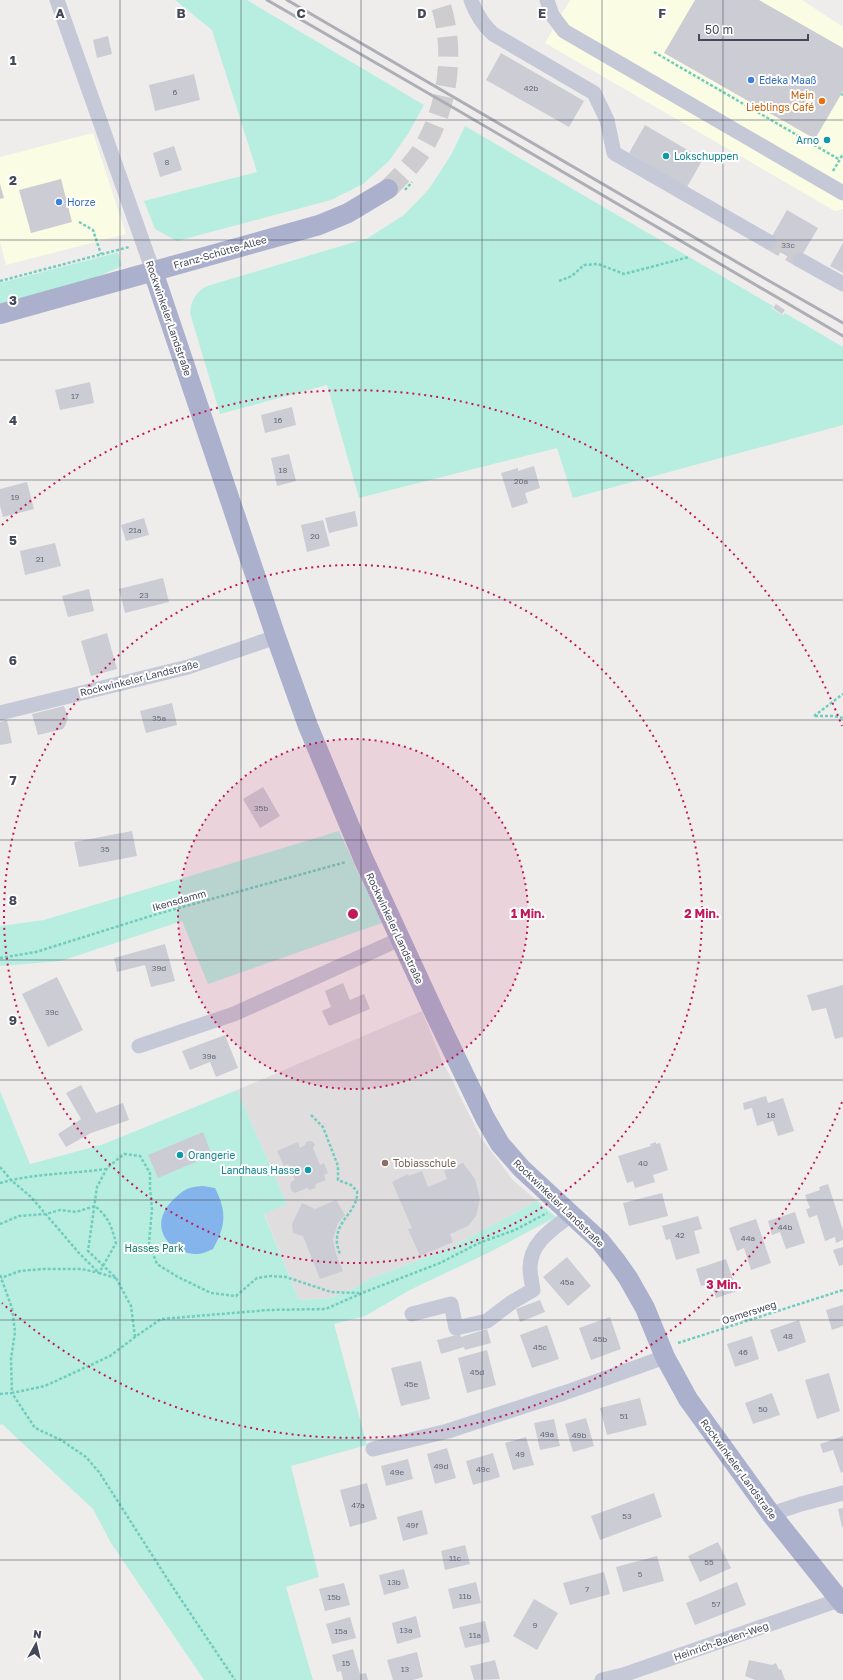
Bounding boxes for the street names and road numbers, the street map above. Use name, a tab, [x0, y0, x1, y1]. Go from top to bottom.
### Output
street label: Franz-Schütte-Allee	[172, 233, 268, 271]
street label: Rockwinkeler Landstraße	[144, 259, 195, 378]
street label: Rockwinkeler Landstraße	[79, 657, 200, 699]
street label: Rockwinkeler Landstraße	[364, 870, 426, 986]
street label: Ikensdamm	[151, 887, 207, 913]
street label: Rockwinkeler Landstraße	[511, 1156, 607, 1250]
street label: Osmersweg	[720, 1298, 778, 1326]
street label: Rockwinkeler Landstraße	[698, 1416, 780, 1522]
street label: Heinrich-Baden-Weg	[672, 1619, 770, 1663]

